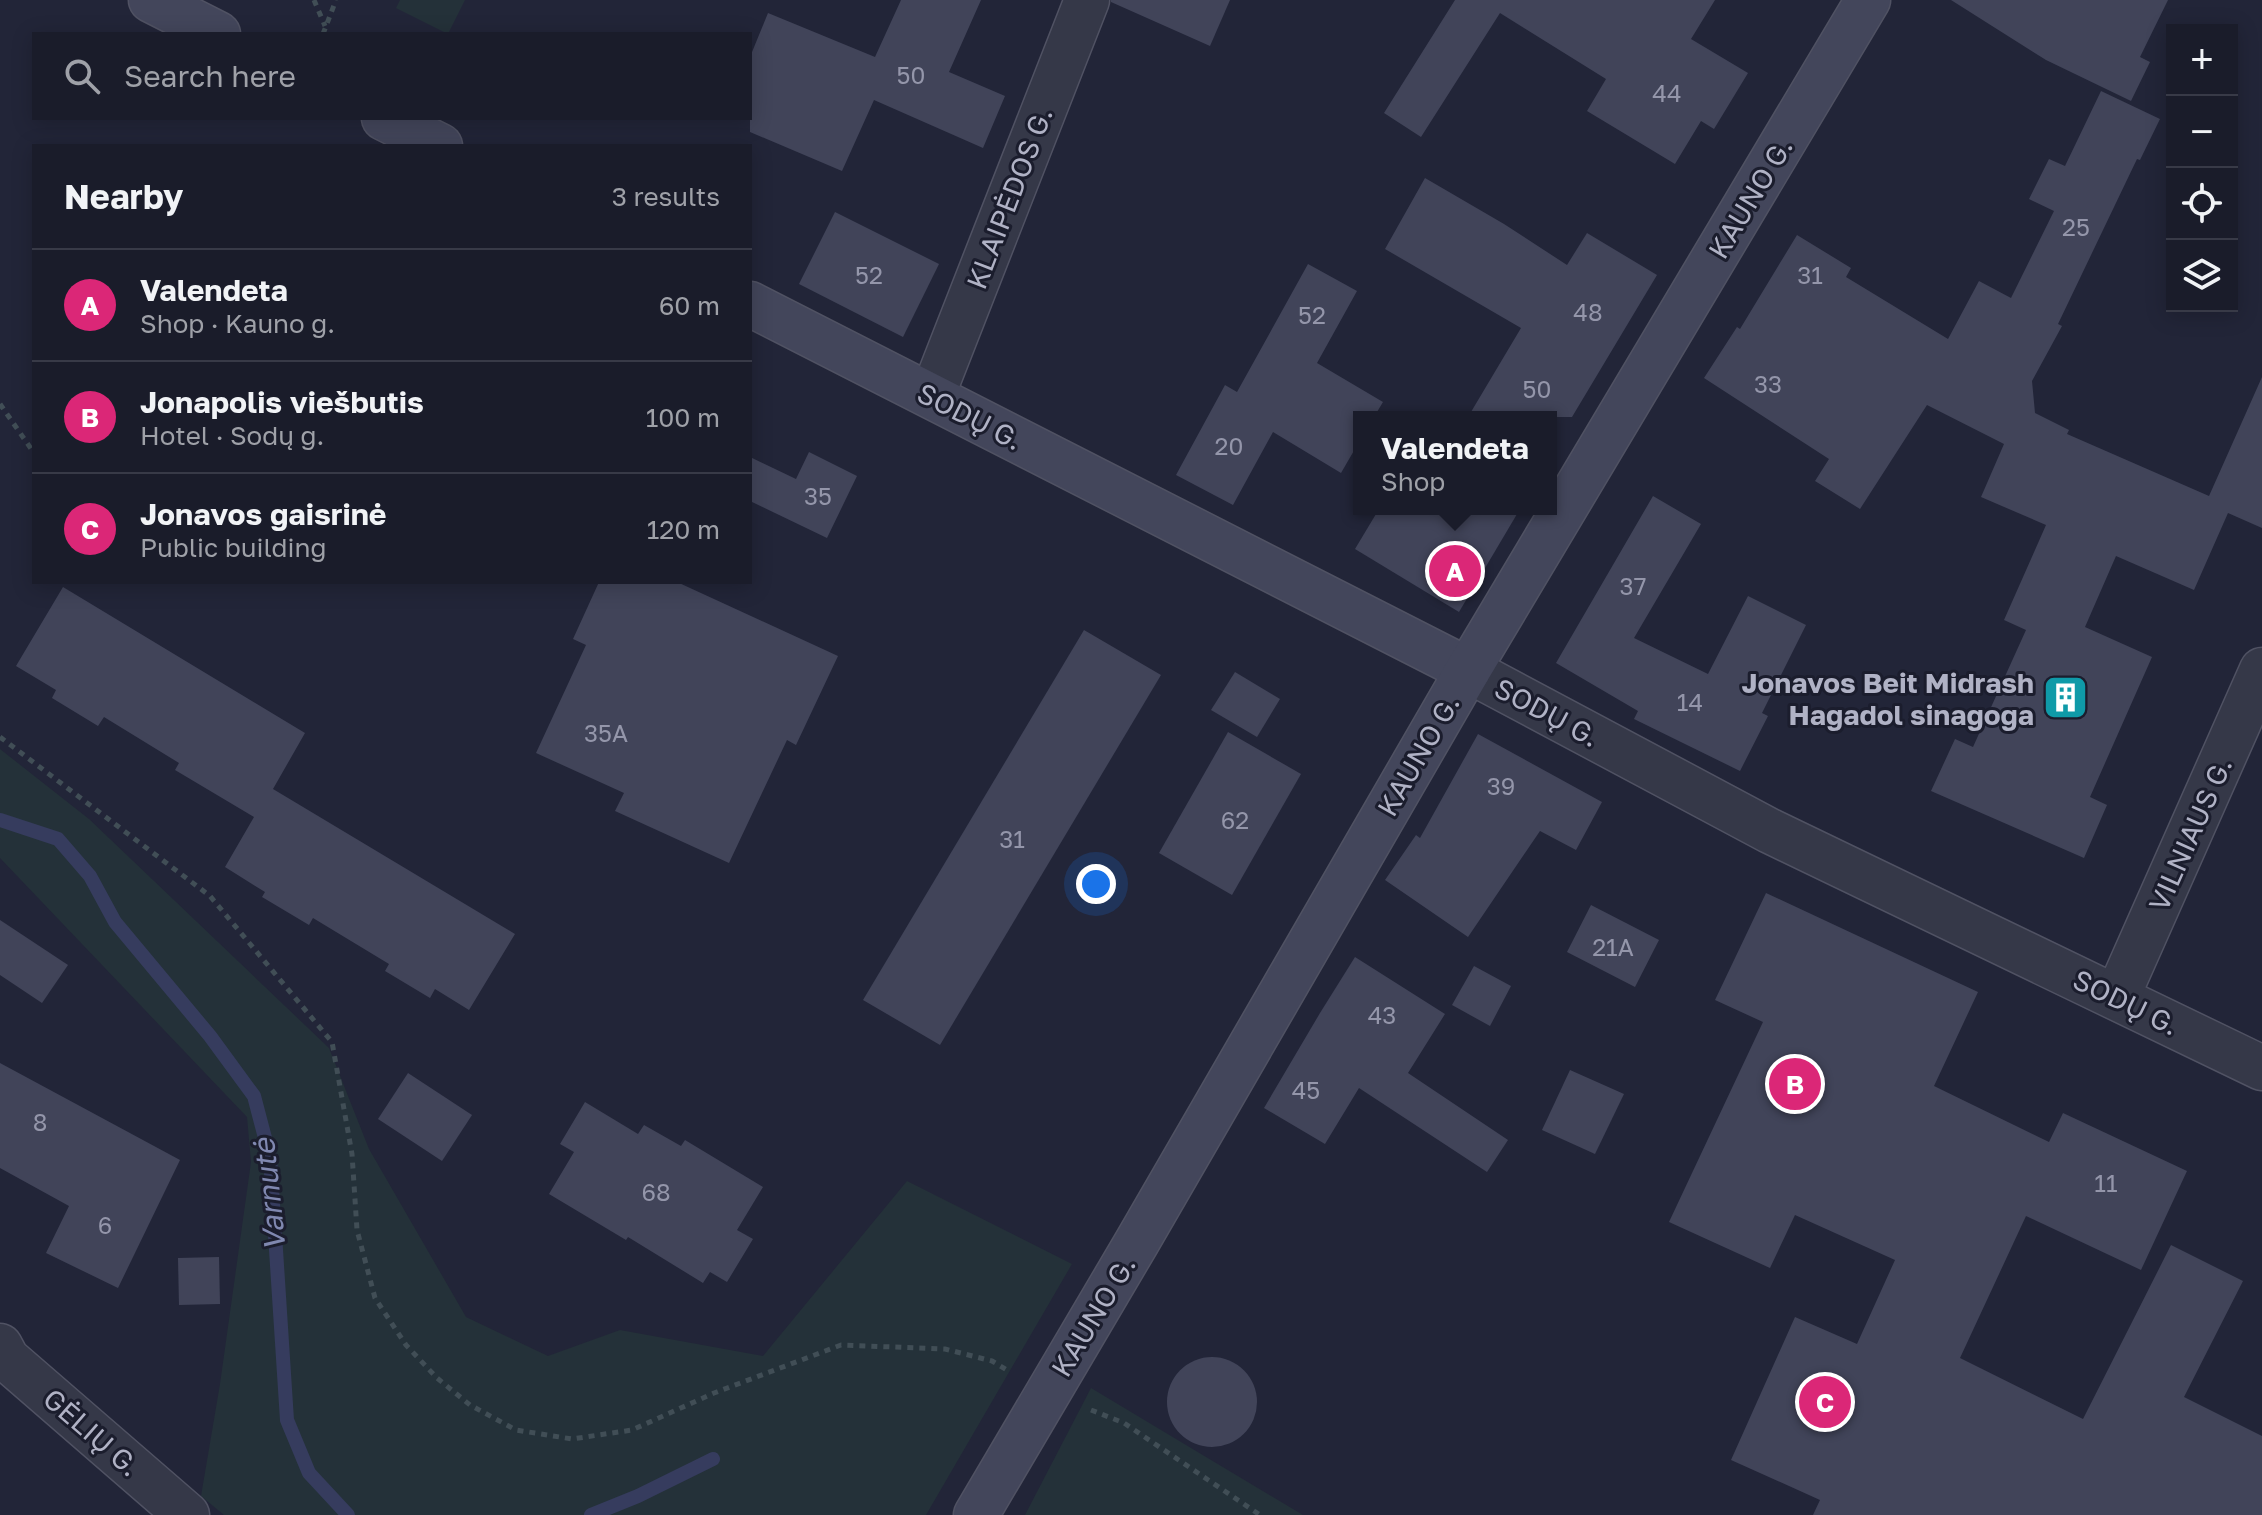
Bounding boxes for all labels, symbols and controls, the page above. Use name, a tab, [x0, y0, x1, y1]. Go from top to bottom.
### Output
map controls	[2166, 24, 2238, 312]
button: +	[2166, 24, 2238, 96]
search box	[32, 32, 752, 120]
icon: search	[60, 54, 104, 98]
text: Search here	[124, 58, 296, 94]
house number: 50	[897, 60, 925, 89]
house number: 44	[1652, 78, 1682, 107]
button: −	[2166, 96, 2238, 168]
street label: KLAIPĖDOS G.	[959, 102, 1059, 294]
street label: KAUNO G.	[1701, 132, 1799, 264]
button: locate	[2166, 168, 2238, 240]
text: Nearby	[64, 176, 184, 216]
text: 3 results	[612, 181, 720, 212]
house number: 25	[2062, 212, 2090, 241]
button: layers	[2166, 240, 2238, 312]
house number: 52	[855, 260, 883, 289]
house number: 31	[1797, 260, 1823, 289]
text: Valendeta	[140, 272, 288, 308]
text: A	[81, 290, 99, 321]
text: 60 m	[659, 290, 720, 321]
house number: 48	[1573, 297, 1603, 326]
house number: 52	[1298, 300, 1326, 329]
text: Shop · Kauno g.	[140, 308, 335, 339]
house number: 33	[1754, 369, 1782, 398]
house number: 50	[1523, 374, 1551, 403]
street label: SODŲ G.	[912, 376, 1028, 456]
text: Jonapolis viešbutis	[140, 384, 424, 420]
text: B	[81, 402, 99, 433]
text: 100 m	[646, 402, 720, 433]
popup	[1353, 411, 1557, 515]
text: Hotel · Sodų g.	[140, 420, 324, 451]
text: Valendeta	[1381, 430, 1529, 466]
house number: 20	[1215, 431, 1243, 460]
text: Shop	[1381, 466, 1445, 497]
house number: 35	[804, 481, 832, 510]
text: Jonavos gaisrinė	[140, 496, 387, 532]
text: C	[81, 514, 99, 545]
text: 120 m	[647, 514, 720, 545]
text: Public building	[140, 532, 326, 563]
pin: A	[1429, 541, 1481, 601]
house number: 37	[1620, 571, 1646, 600]
place label: Jonavos Beit Midrash Hagadol sinagoga	[1741, 666, 2034, 731]
street label: SODŲ G.	[1489, 671, 1605, 753]
building icon: Jonavos Beit Midrash Hagadol sinagoga	[2041, 674, 2089, 722]
house number: 14	[1677, 687, 1703, 716]
street label: KAUNO G.	[1370, 688, 1466, 822]
house number: 35A	[584, 718, 628, 747]
street label: VILNIAUS G.	[2141, 752, 2239, 916]
house number: 39	[1487, 771, 1515, 800]
house number: 62	[1221, 805, 1249, 834]
house number: 31	[999, 824, 1025, 853]
your location	[1076, 864, 1116, 904]
house number: 21A	[1592, 932, 1634, 961]
street label: SODŲ G.	[2068, 962, 2184, 1042]
house number: 43	[1368, 1000, 1396, 1029]
pin: B	[1769, 1054, 1821, 1114]
house number: 45	[1292, 1075, 1320, 1104]
house number: 8	[33, 1107, 47, 1136]
water label: Varnutė	[245, 1134, 293, 1253]
house number: 11	[2094, 1168, 2118, 1197]
house number: 68	[641, 1177, 671, 1206]
house number: 6	[98, 1210, 112, 1239]
street label: KAUNO G.	[1044, 1250, 1142, 1382]
pin: C	[1799, 1372, 1851, 1432]
street label: GĖLIŲ G.	[37, 1381, 147, 1483]

